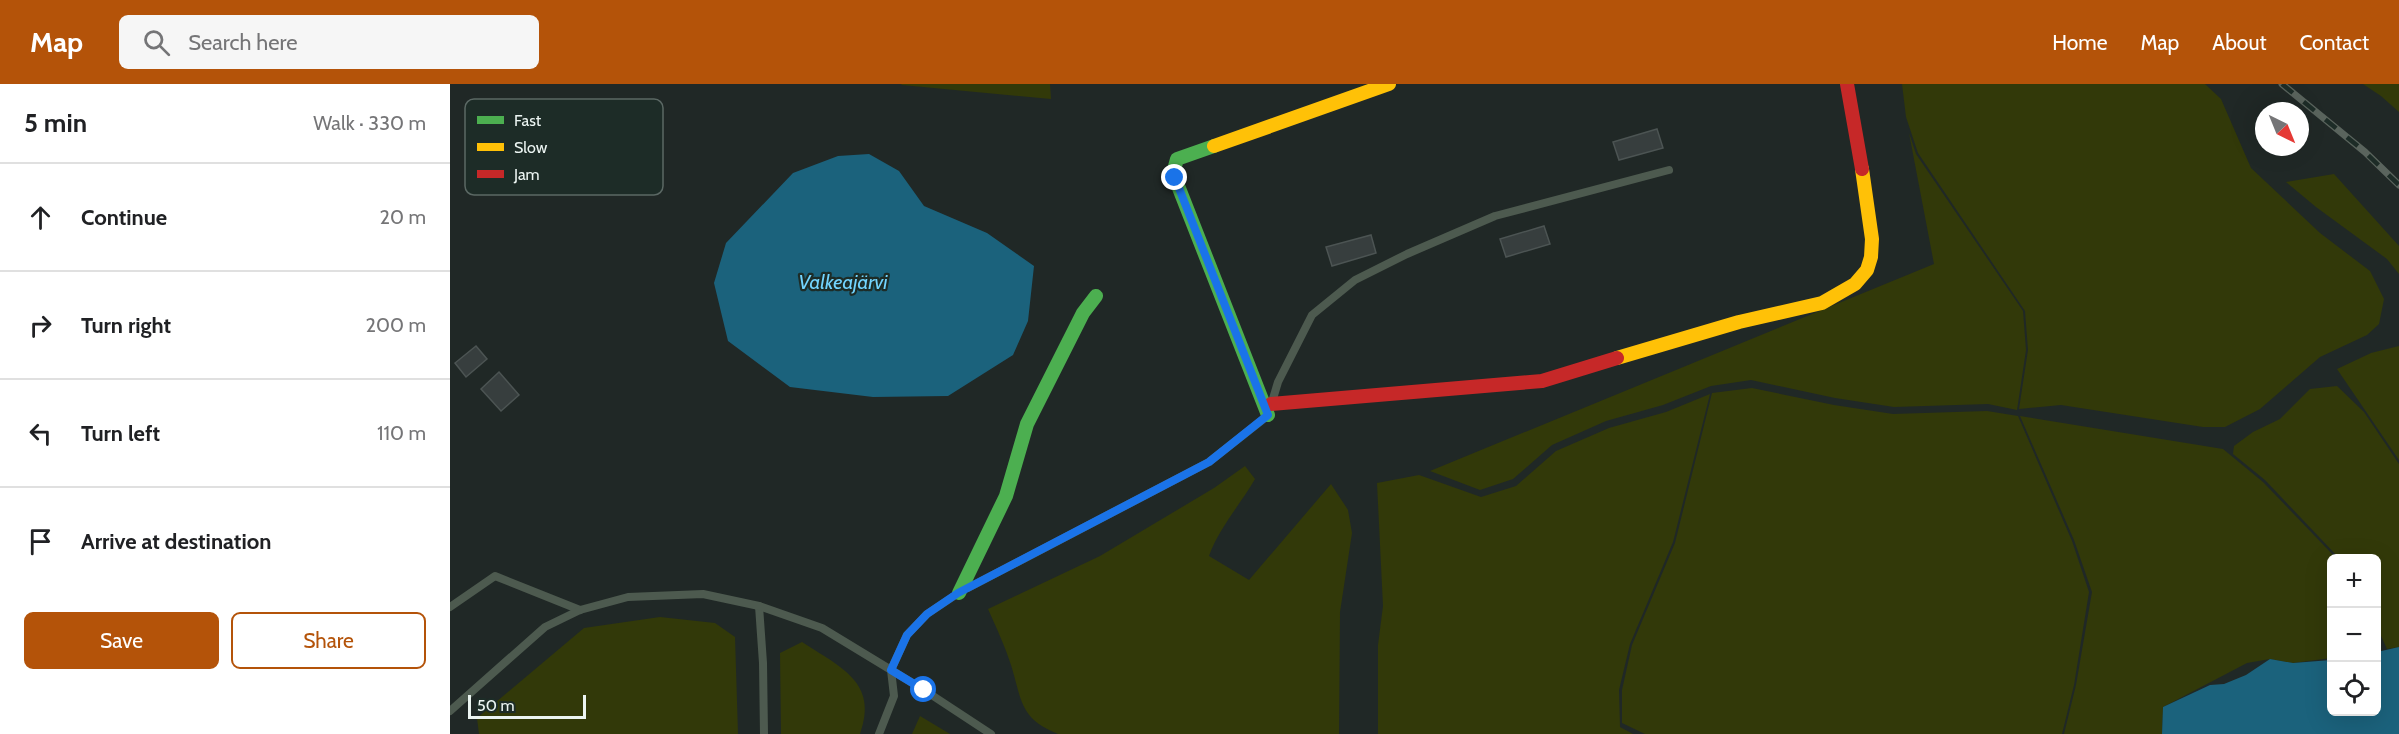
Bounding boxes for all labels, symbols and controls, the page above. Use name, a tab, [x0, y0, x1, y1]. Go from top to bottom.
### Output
search box	[119, 15, 539, 69]
text: Map	[30, 25, 83, 59]
icon: search	[140, 26, 173, 59]
text: Search here	[188, 29, 297, 56]
text: Home	[2052, 30, 2108, 55]
text: Map	[2141, 30, 2179, 55]
text: About	[2212, 30, 2266, 55]
text: Contact	[2299, 30, 2369, 55]
legend	[465, 99, 663, 195]
north arrow	[2255, 102, 2309, 156]
text: 5 min	[24, 107, 87, 139]
text: Walk · 330 m	[313, 111, 426, 135]
text: Fast	[514, 111, 542, 130]
text: Slow	[514, 138, 548, 157]
route end	[1161, 164, 1187, 190]
text: Jam	[513, 165, 540, 184]
icon: ahead	[24, 201, 57, 234]
text: Continue	[81, 204, 167, 231]
text: 20 m	[380, 205, 426, 229]
water label: Valkeajärvi	[799, 270, 888, 294]
icon: right	[24, 309, 57, 342]
text: Turn right	[81, 312, 171, 339]
text: 200 m	[366, 313, 426, 337]
icon: left	[24, 417, 57, 450]
text: Turn left	[81, 420, 160, 447]
text: 110 m	[377, 421, 426, 445]
icon: arrive	[24, 525, 57, 558]
text: Arrive at destination	[81, 528, 271, 555]
map controls	[2327, 554, 2381, 716]
button: +	[2327, 554, 2381, 608]
button: −	[2327, 608, 2381, 662]
button: Save	[24, 612, 219, 669]
button: Share	[231, 612, 426, 669]
button: locate	[2327, 662, 2381, 716]
route start	[910, 676, 936, 702]
scale bar	[468, 692, 586, 720]
text: 50 m	[477, 696, 514, 715]

